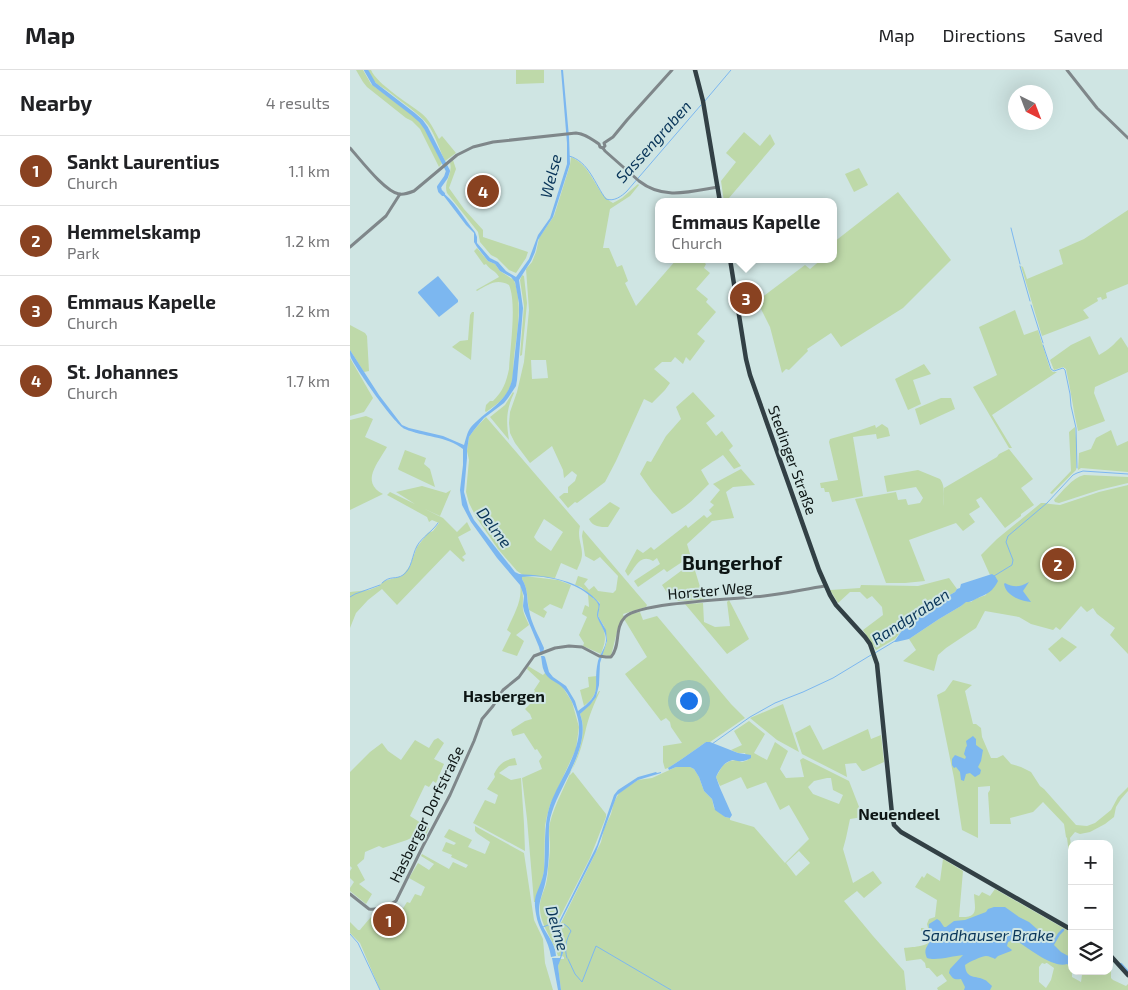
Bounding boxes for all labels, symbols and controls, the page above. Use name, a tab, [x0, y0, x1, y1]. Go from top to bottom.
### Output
text: Map	[25, 20, 75, 49]
text: Map	[878, 24, 915, 46]
text: Directions	[943, 24, 1026, 46]
text: Saved	[1054, 24, 1103, 46]
north arrow	[1008, 85, 1053, 130]
text: Nearby	[20, 90, 92, 115]
text: 4 results	[266, 93, 330, 112]
water label: Sassengraben	[611, 96, 695, 186]
text: Sankt Laurentius	[67, 150, 220, 173]
water label: Welse	[535, 152, 565, 200]
text: 1	[33, 161, 39, 180]
text: 1.1 km	[289, 161, 330, 180]
pin: 4	[467, 172, 499, 210]
text: Church	[67, 173, 118, 192]
popup	[655, 198, 837, 263]
text: Emmaus Kapelle	[672, 210, 820, 233]
text: Hemmelskamp	[67, 220, 201, 243]
text: 2	[31, 231, 41, 250]
text: 1.2 km	[285, 231, 330, 250]
text: Church	[672, 233, 722, 252]
text: Park	[67, 243, 100, 262]
pin: 3	[730, 279, 762, 317]
text: Emmaus Kapelle	[67, 290, 216, 313]
text: 3	[31, 301, 41, 320]
text: 1.2 km	[285, 301, 330, 320]
text: Church	[67, 313, 118, 332]
text: St. Johannes	[67, 360, 178, 383]
text: 4	[31, 371, 41, 390]
text: 1.7 km	[287, 371, 330, 390]
text: Church	[67, 383, 118, 402]
street label: Stedinger Straße	[765, 403, 821, 517]
water label: Delme	[473, 503, 517, 552]
pin: 2	[1042, 545, 1074, 583]
district label: Bungerhof	[682, 550, 783, 574]
street label: Horster Weg	[667, 577, 754, 603]
water label: Randgraben	[868, 584, 952, 648]
district label: Hasbergen	[463, 686, 545, 705]
your location	[676, 688, 702, 714]
street label: Hasberger Dorfstraße	[385, 743, 467, 885]
district label: Neuendeel	[858, 804, 941, 823]
map controls	[1068, 840, 1113, 975]
button: +	[1068, 840, 1113, 885]
button: −	[1068, 885, 1113, 930]
pin: 1	[373, 901, 405, 939]
water label: Delme	[542, 903, 574, 953]
water label: Sandhauser Brake	[922, 925, 1055, 944]
button: layers	[1068, 930, 1113, 975]

